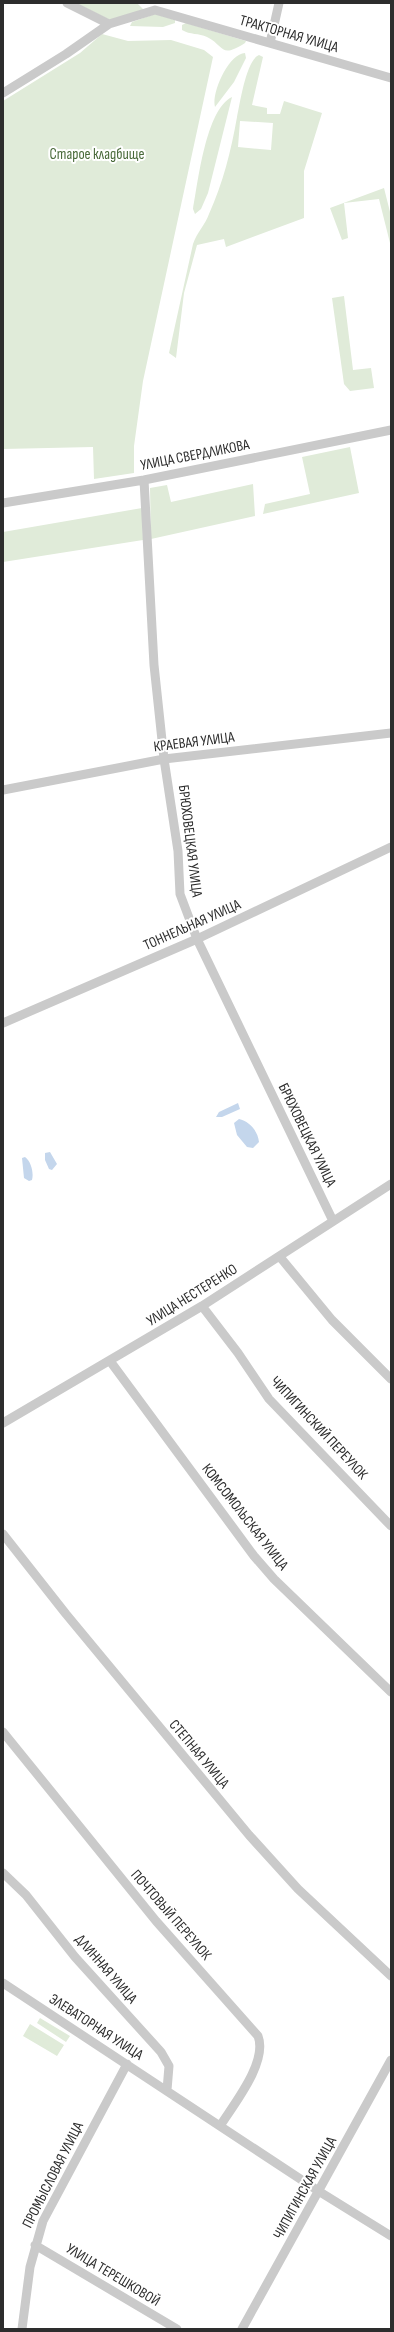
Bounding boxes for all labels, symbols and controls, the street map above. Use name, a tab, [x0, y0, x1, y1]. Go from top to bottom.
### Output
street label: ТРАКТОРНАЯ УЛИЦА	[237, 11, 341, 57]
park label: Старое кладбище	[50, 145, 144, 164]
street label: УЛИЦА СВЕРДЛИКОВА	[139, 435, 252, 475]
street label: КРАЕВАЯ УЛИЦА	[152, 728, 236, 756]
street label: БРЮХОВЕЦКАЯ УЛИЦА	[174, 784, 206, 899]
street label: ТОННЕЛЬНАЯ УЛИЦА	[140, 895, 244, 955]
street label: БРЮХОВЕЦКАЯ УЛИЦА	[274, 1080, 341, 1190]
street label: УЛИЦА НЕСТЕРЕНКО	[143, 1260, 241, 1330]
street label: ЧИПИГИНСКИЙ ПЕРЕУЛОК	[266, 1372, 372, 1484]
street label: КОМСОМОЛЬСКАЯ УЛИЦА	[198, 1460, 293, 1574]
street label: СТЕПНАЯ УЛИЦА	[165, 1716, 234, 1793]
street label: ПОЧТОВЫЙ ПЕРЕУЛОК	[126, 1866, 216, 1964]
street label: ДЛИННАЯ УЛИЦА	[71, 1930, 142, 2008]
street label: ЭЛЕВАТОРНАЯ УЛИЦА	[45, 1989, 147, 2065]
street label: ПРОМЫСЛОВАЯ УЛИЦА	[18, 2118, 88, 2231]
street label: ЧИПИГИНСКАЯ УЛИЦА	[269, 2133, 341, 2243]
street label: УЛИЦА ТЕРЕШКОВОЙ	[62, 2239, 164, 2311]

